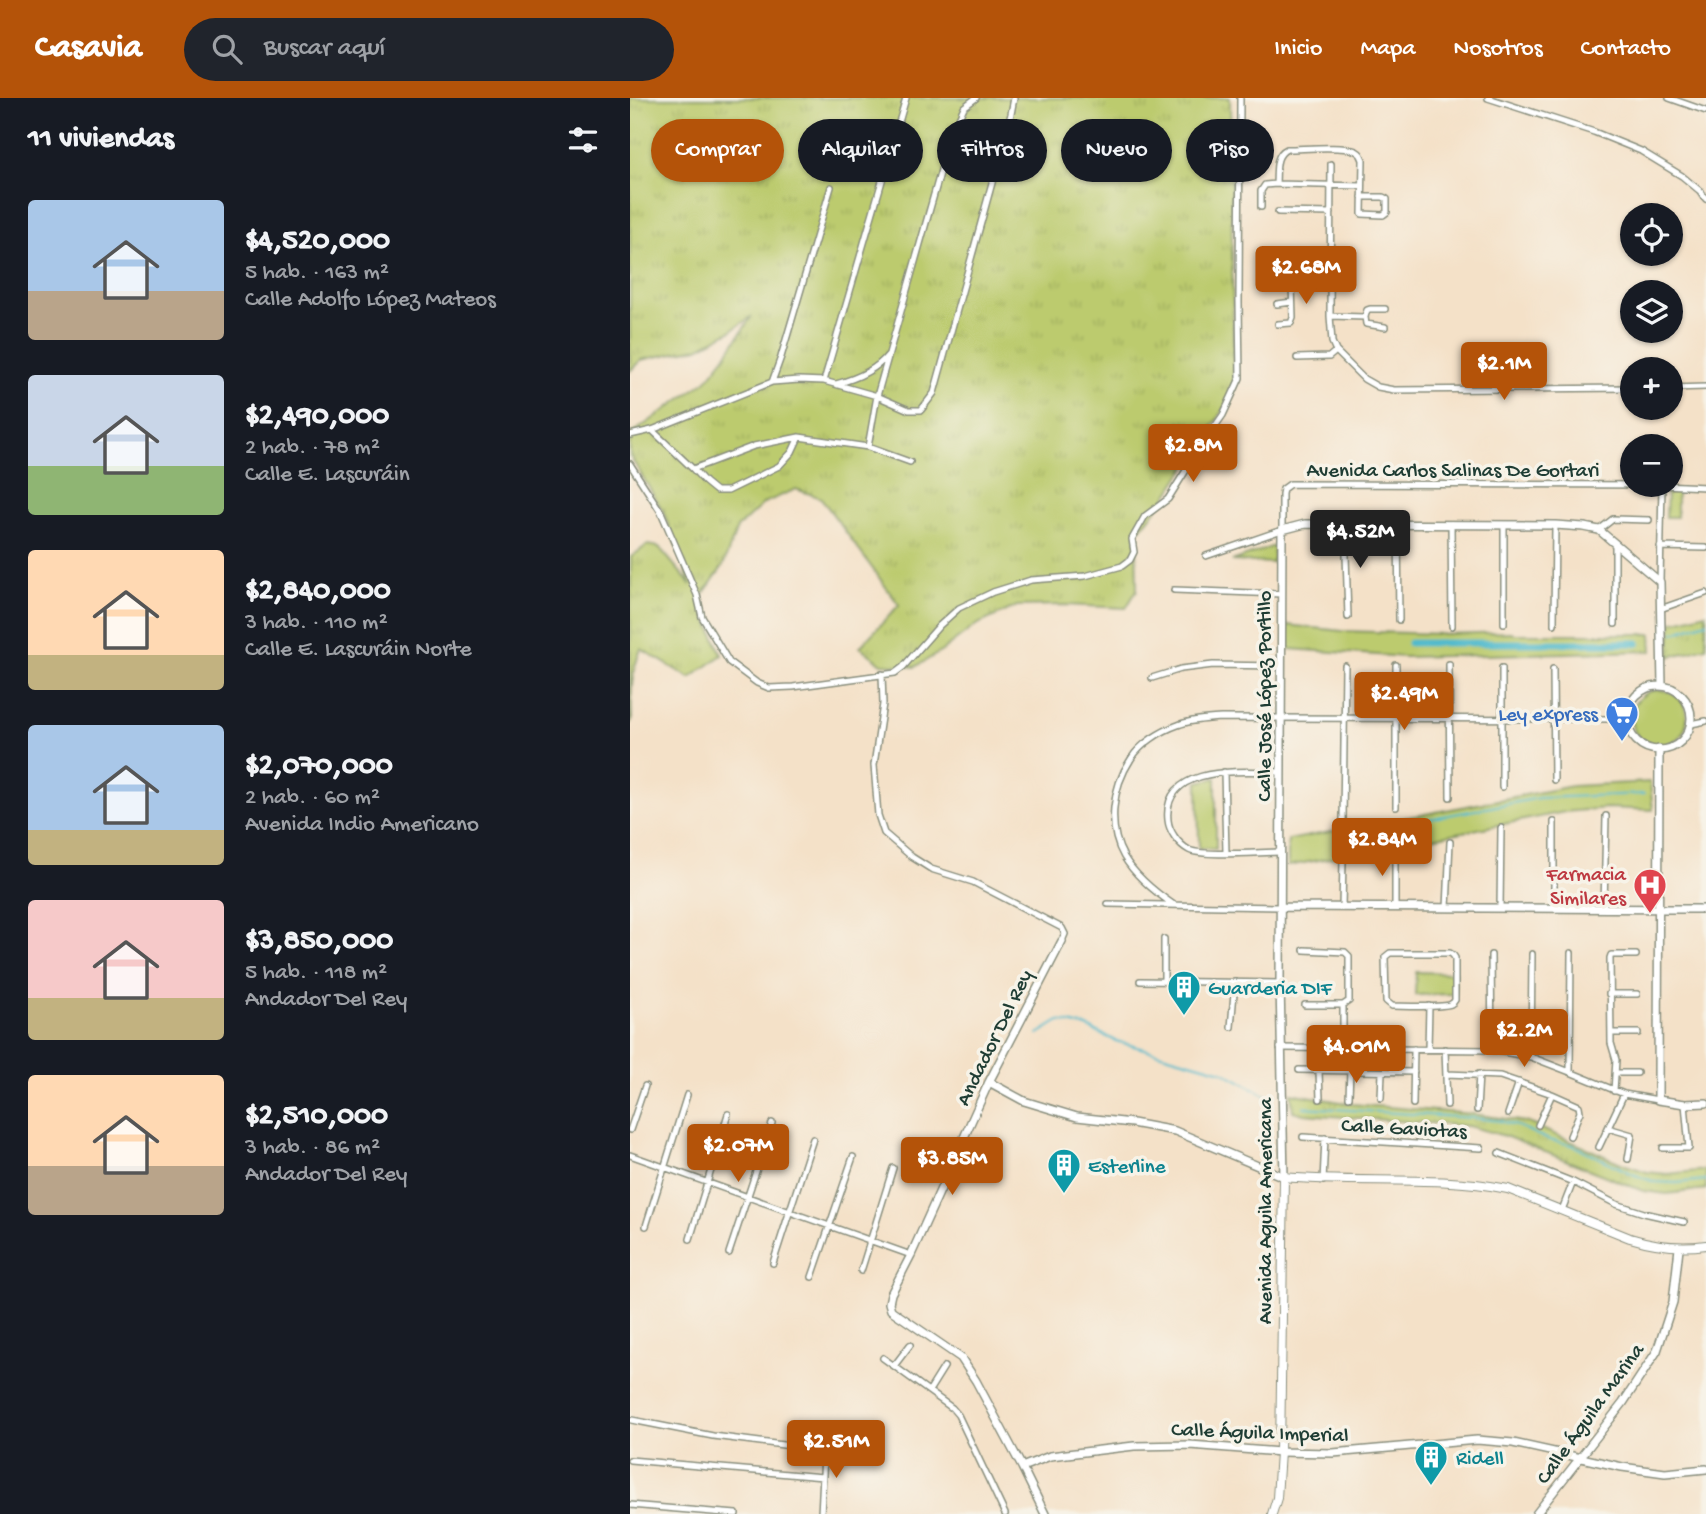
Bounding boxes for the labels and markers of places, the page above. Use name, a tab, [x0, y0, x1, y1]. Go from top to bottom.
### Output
pin: $2.68M	[1249, 246, 1363, 306]
pin: $2.1M	[1455, 342, 1553, 402]
pin: $2.8M	[1144, 424, 1242, 484]
pin: $4.52M	[1303, 510, 1417, 570]
pin: $2.49M	[1347, 672, 1461, 732]
supermarket icon: Ley express	[1603, 694, 1641, 743]
place label: Ley express	[1498, 704, 1599, 729]
pin: $2.84M	[1325, 818, 1439, 878]
place label: Farmacia Similares	[1545, 864, 1627, 913]
hospital icon: Farmacia Similares	[1631, 866, 1669, 915]
building icon: Guarderia DIF	[1165, 968, 1203, 1017]
place label: Guarderia DIF	[1208, 978, 1333, 1003]
pin: $2.2M	[1475, 1010, 1573, 1069]
pin: $4.01M	[1299, 1026, 1413, 1085]
pin: $2.07M	[681, 1124, 795, 1184]
pin: $3.85M	[895, 1138, 1009, 1197]
building icon: Esterline	[1045, 1146, 1083, 1195]
place label: Esterline	[1088, 1156, 1167, 1181]
pin: $2.51M	[779, 1420, 893, 1480]
building icon: Ridell	[1412, 1438, 1450, 1487]
place label: Ridell	[1456, 1448, 1504, 1473]

